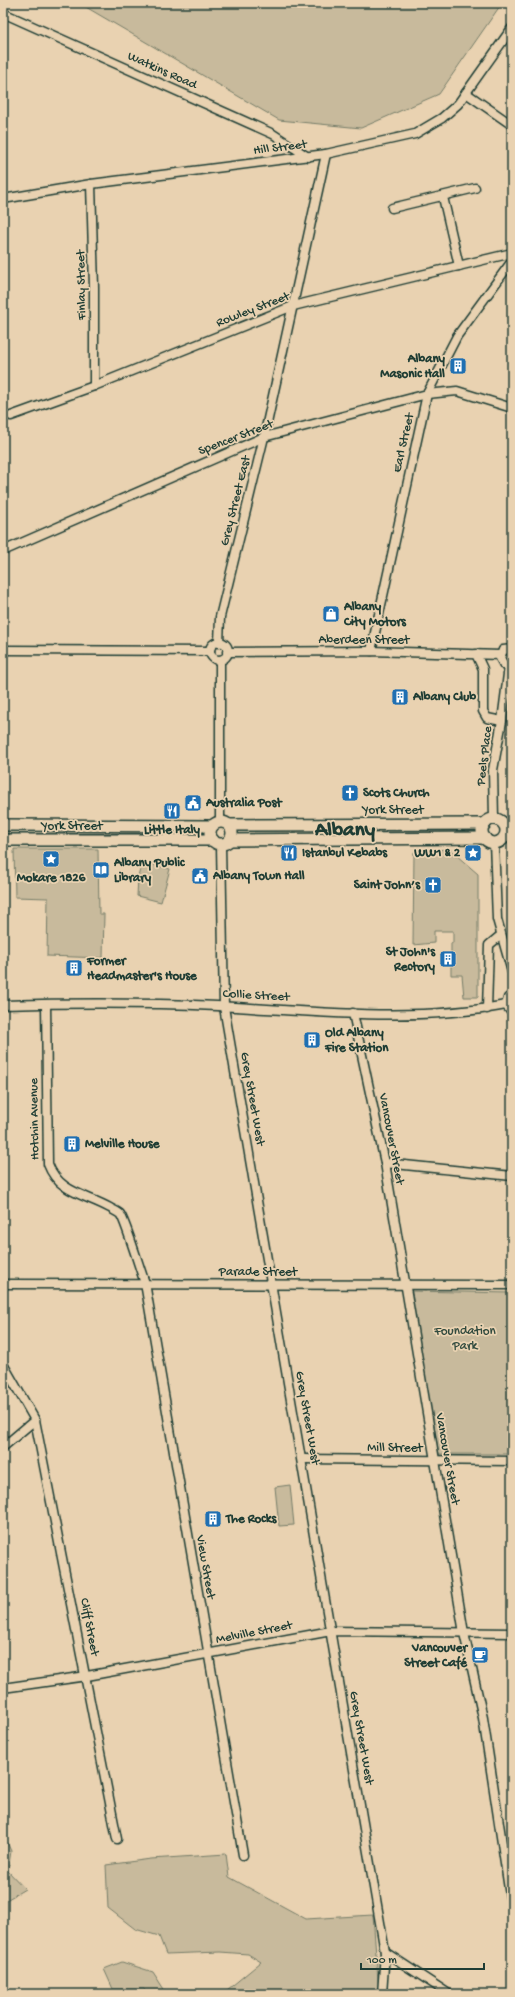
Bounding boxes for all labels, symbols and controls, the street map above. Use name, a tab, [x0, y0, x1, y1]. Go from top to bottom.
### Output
street label: Watkins Road	[125, 49, 200, 94]
street label: Hill Street	[252, 137, 309, 159]
street label: Finlay Street	[74, 248, 90, 321]
street label: Rowley Street	[214, 289, 293, 331]
place label: Albany Masonic Hall	[380, 352, 446, 382]
building icon: Albany Masonic Hall	[448, 356, 468, 376]
street label: Earl Street	[390, 410, 418, 474]
street label: Spencer Street	[197, 416, 277, 459]
street label: Grey Street East	[218, 453, 255, 548]
place label: Albany City Motors	[343, 600, 407, 630]
shop icon: Albany City Motors	[321, 604, 341, 624]
street label: Aberdeen Street	[319, 633, 411, 648]
building icon: Albany Club	[390, 687, 410, 707]
place label: Albany Club	[412, 690, 476, 705]
street label: Peels Place	[474, 725, 496, 788]
church icon: Scots Church	[340, 783, 360, 803]
place label: Scots Church	[363, 786, 430, 801]
public building icon: Australia Post	[183, 793, 203, 813]
place label: Australia Post	[205, 796, 283, 811]
restaurant icon: Little Italy	[162, 801, 182, 821]
street label: York Street	[362, 803, 425, 818]
street label: York Street	[41, 819, 104, 834]
district label: Albany	[314, 819, 376, 844]
place label: Little Italy	[144, 823, 200, 838]
restaurant icon: Istanbul Kebabs	[279, 843, 299, 863]
place icon: WW1 & 2	[463, 843, 483, 863]
place label: Istanbul Kebabs	[302, 846, 388, 861]
place label: WW1 & 2	[413, 846, 461, 861]
place icon: Mokare 1826	[41, 849, 61, 869]
place label: Albany Public Library	[113, 856, 186, 886]
library icon: Albany Public Library	[91, 860, 111, 880]
public building icon: Albany Town Hall	[190, 866, 210, 886]
place label: Albany Town Hall	[212, 869, 305, 884]
place label: Mokare 1826	[17, 871, 86, 886]
church icon: Saint John’s	[423, 875, 443, 895]
place label: Saint John’s	[354, 878, 421, 893]
place label: St John's Rectory	[386, 945, 436, 975]
building icon: St John's Rectory	[438, 949, 458, 969]
place label: Former Headmaster's House	[86, 954, 198, 984]
building icon: Former Headmaster's House	[64, 958, 84, 978]
street label: Collie Street	[222, 987, 291, 1005]
place label: Old Albany Fire Station	[324, 1026, 389, 1056]
building icon: Old Albany Fire Station	[302, 1030, 322, 1050]
street label: Grey Street West	[236, 1051, 268, 1149]
street label: Hotchin Avenue	[27, 1078, 43, 1160]
street label: Vancouver Street	[375, 1091, 408, 1188]
building icon: Melville House	[62, 1134, 82, 1154]
place label: Melville House	[85, 1137, 161, 1152]
street label: Parade Street	[218, 1265, 299, 1280]
park label: Foundation Park	[433, 1324, 497, 1354]
street label: Grey Street West	[291, 1370, 323, 1468]
street label: Vancouver Street	[431, 1411, 463, 1508]
street label: Mill Street	[367, 1441, 424, 1456]
building icon: The Rocks	[203, 1509, 223, 1529]
place label: The Rocks	[225, 1512, 278, 1527]
street label: View Street	[192, 1533, 218, 1602]
street label: Cliff Street	[76, 1597, 102, 1659]
street label: Melville Street	[215, 1618, 295, 1648]
place label: Vancouver Street Café	[404, 1641, 468, 1671]
cafe icon: Vancouver Street Café	[470, 1645, 490, 1665]
street label: Grey Street West	[345, 1690, 377, 1788]
scale bar	[361, 1945, 484, 1971]
text: 100 m	[366, 1954, 397, 1968]

